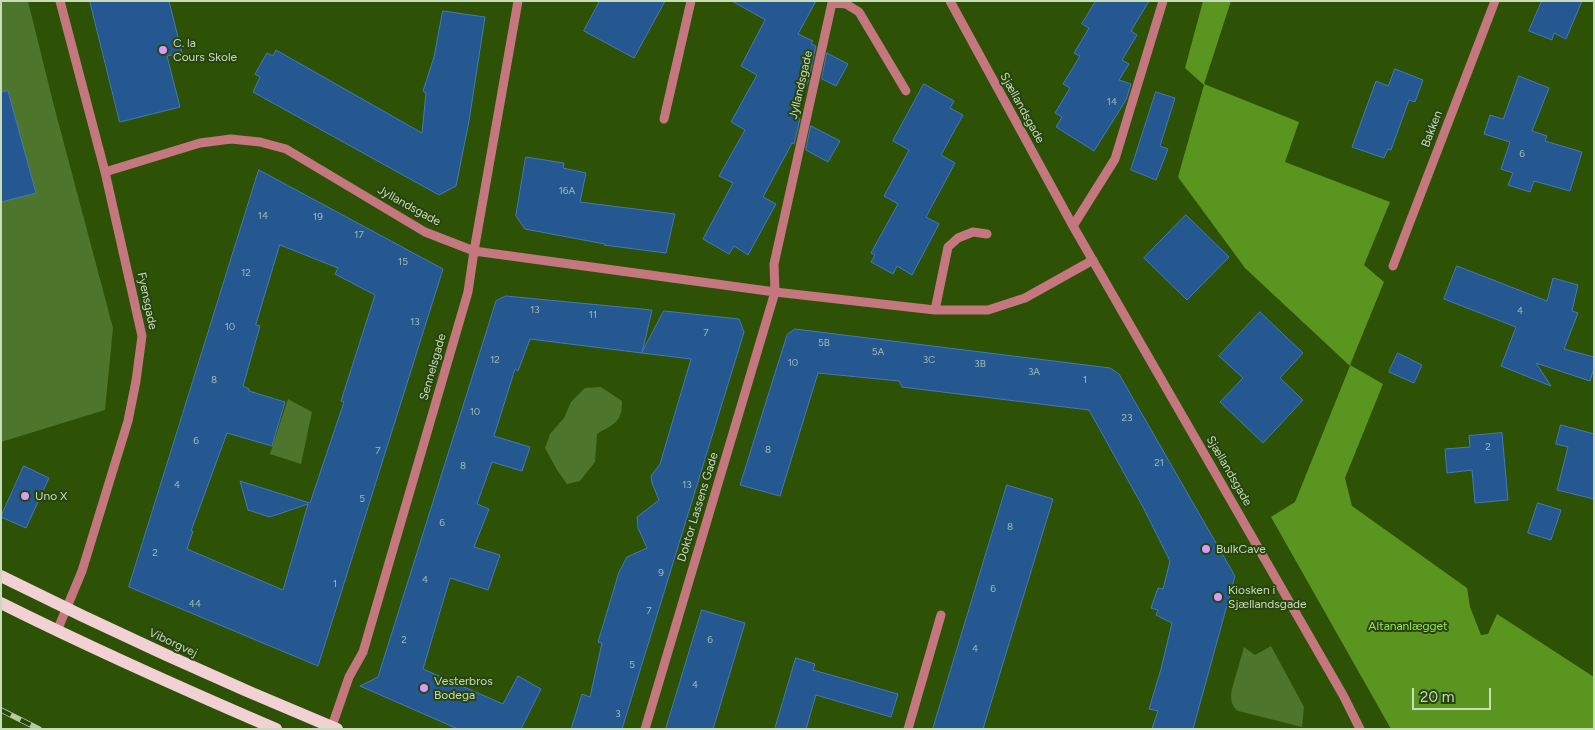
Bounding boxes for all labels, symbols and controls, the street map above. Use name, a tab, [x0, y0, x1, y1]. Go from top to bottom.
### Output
place label: C. la Cours Skole	[173, 36, 237, 64]
marker: C. la Cours Skole	[157, 44, 169, 56]
street label: Jyllandsgade	[786, 49, 816, 121]
street label: Sjællandsgade	[997, 70, 1047, 146]
house number: 14	[1107, 96, 1117, 108]
street label: Bakken	[1418, 109, 1446, 149]
house number: 6	[1519, 148, 1525, 160]
street label: Jyllandsgade	[375, 183, 443, 229]
house number: 16A	[559, 185, 575, 197]
house number: 14	[258, 210, 268, 222]
house number: 19	[313, 211, 323, 223]
house number: 17	[354, 229, 364, 241]
house number: 15	[398, 256, 408, 268]
house number: 12	[241, 267, 251, 279]
street label: Fyensgade	[134, 271, 160, 331]
house number: 13	[530, 304, 540, 316]
house number: 4	[1517, 305, 1523, 317]
house number: 11	[589, 309, 597, 321]
house number: 13	[410, 316, 420, 328]
house number: 10	[225, 321, 235, 333]
house number: 7	[703, 327, 709, 339]
street label: Sennelsgade	[417, 332, 449, 402]
house number: 5B	[818, 337, 830, 349]
house number: 5A	[872, 346, 884, 358]
house number: 12	[490, 354, 500, 366]
house number: 3C	[923, 354, 935, 366]
house number: 10	[788, 357, 798, 369]
house number: 3B	[974, 358, 986, 370]
house number: 3A	[1028, 366, 1040, 378]
house number: 8	[211, 374, 217, 386]
house number: 1	[1083, 374, 1087, 386]
house number: 10	[470, 406, 480, 418]
house number: 23	[1121, 412, 1133, 424]
street label: Sjællandsgade	[1203, 433, 1255, 509]
house number: 6	[193, 435, 199, 447]
house number: 2	[1485, 441, 1491, 453]
house number: 8	[765, 444, 771, 456]
house number: 7	[375, 445, 381, 457]
street label: Doktor Lassens Gade	[674, 451, 722, 563]
house number: 21	[1154, 457, 1164, 469]
house number: 8	[460, 460, 466, 472]
house number: 4	[174, 479, 180, 491]
house number: 13	[682, 479, 692, 491]
place label: Uno X	[35, 489, 67, 503]
marker: Uno X	[19, 490, 31, 502]
house number: 5	[359, 493, 365, 505]
house number: 6	[439, 517, 445, 529]
house number: 8	[1007, 521, 1013, 533]
place label: BulkCave	[1216, 542, 1266, 556]
marker: BulkCave	[1200, 543, 1212, 555]
house number: 2	[152, 547, 158, 559]
house number: 9	[658, 567, 664, 579]
house number: 4	[422, 574, 428, 586]
house number: 1	[333, 578, 337, 590]
house number: 6	[990, 583, 996, 595]
place label: Kiosken i Sjællandsgade	[1228, 583, 1307, 611]
marker: Kiosken i Sjællandsgade	[1212, 591, 1224, 603]
house number: 44	[189, 598, 201, 610]
house number: 7	[646, 605, 652, 617]
park label: Altananlægget	[1368, 619, 1448, 633]
street label: Viborgvej	[146, 625, 200, 661]
house number: 2	[401, 634, 407, 646]
house number: 6	[707, 634, 713, 646]
house number: 4	[972, 643, 978, 655]
house number: 5	[629, 659, 635, 671]
place label: Vesterbros Bodega	[434, 674, 493, 702]
scale bar	[1415, 678, 1494, 710]
house number: 4	[692, 679, 698, 691]
marker: Vesterbros Bodega	[418, 682, 430, 694]
text: 20 m	[1420, 688, 1454, 706]
house number: 3	[615, 708, 621, 720]

